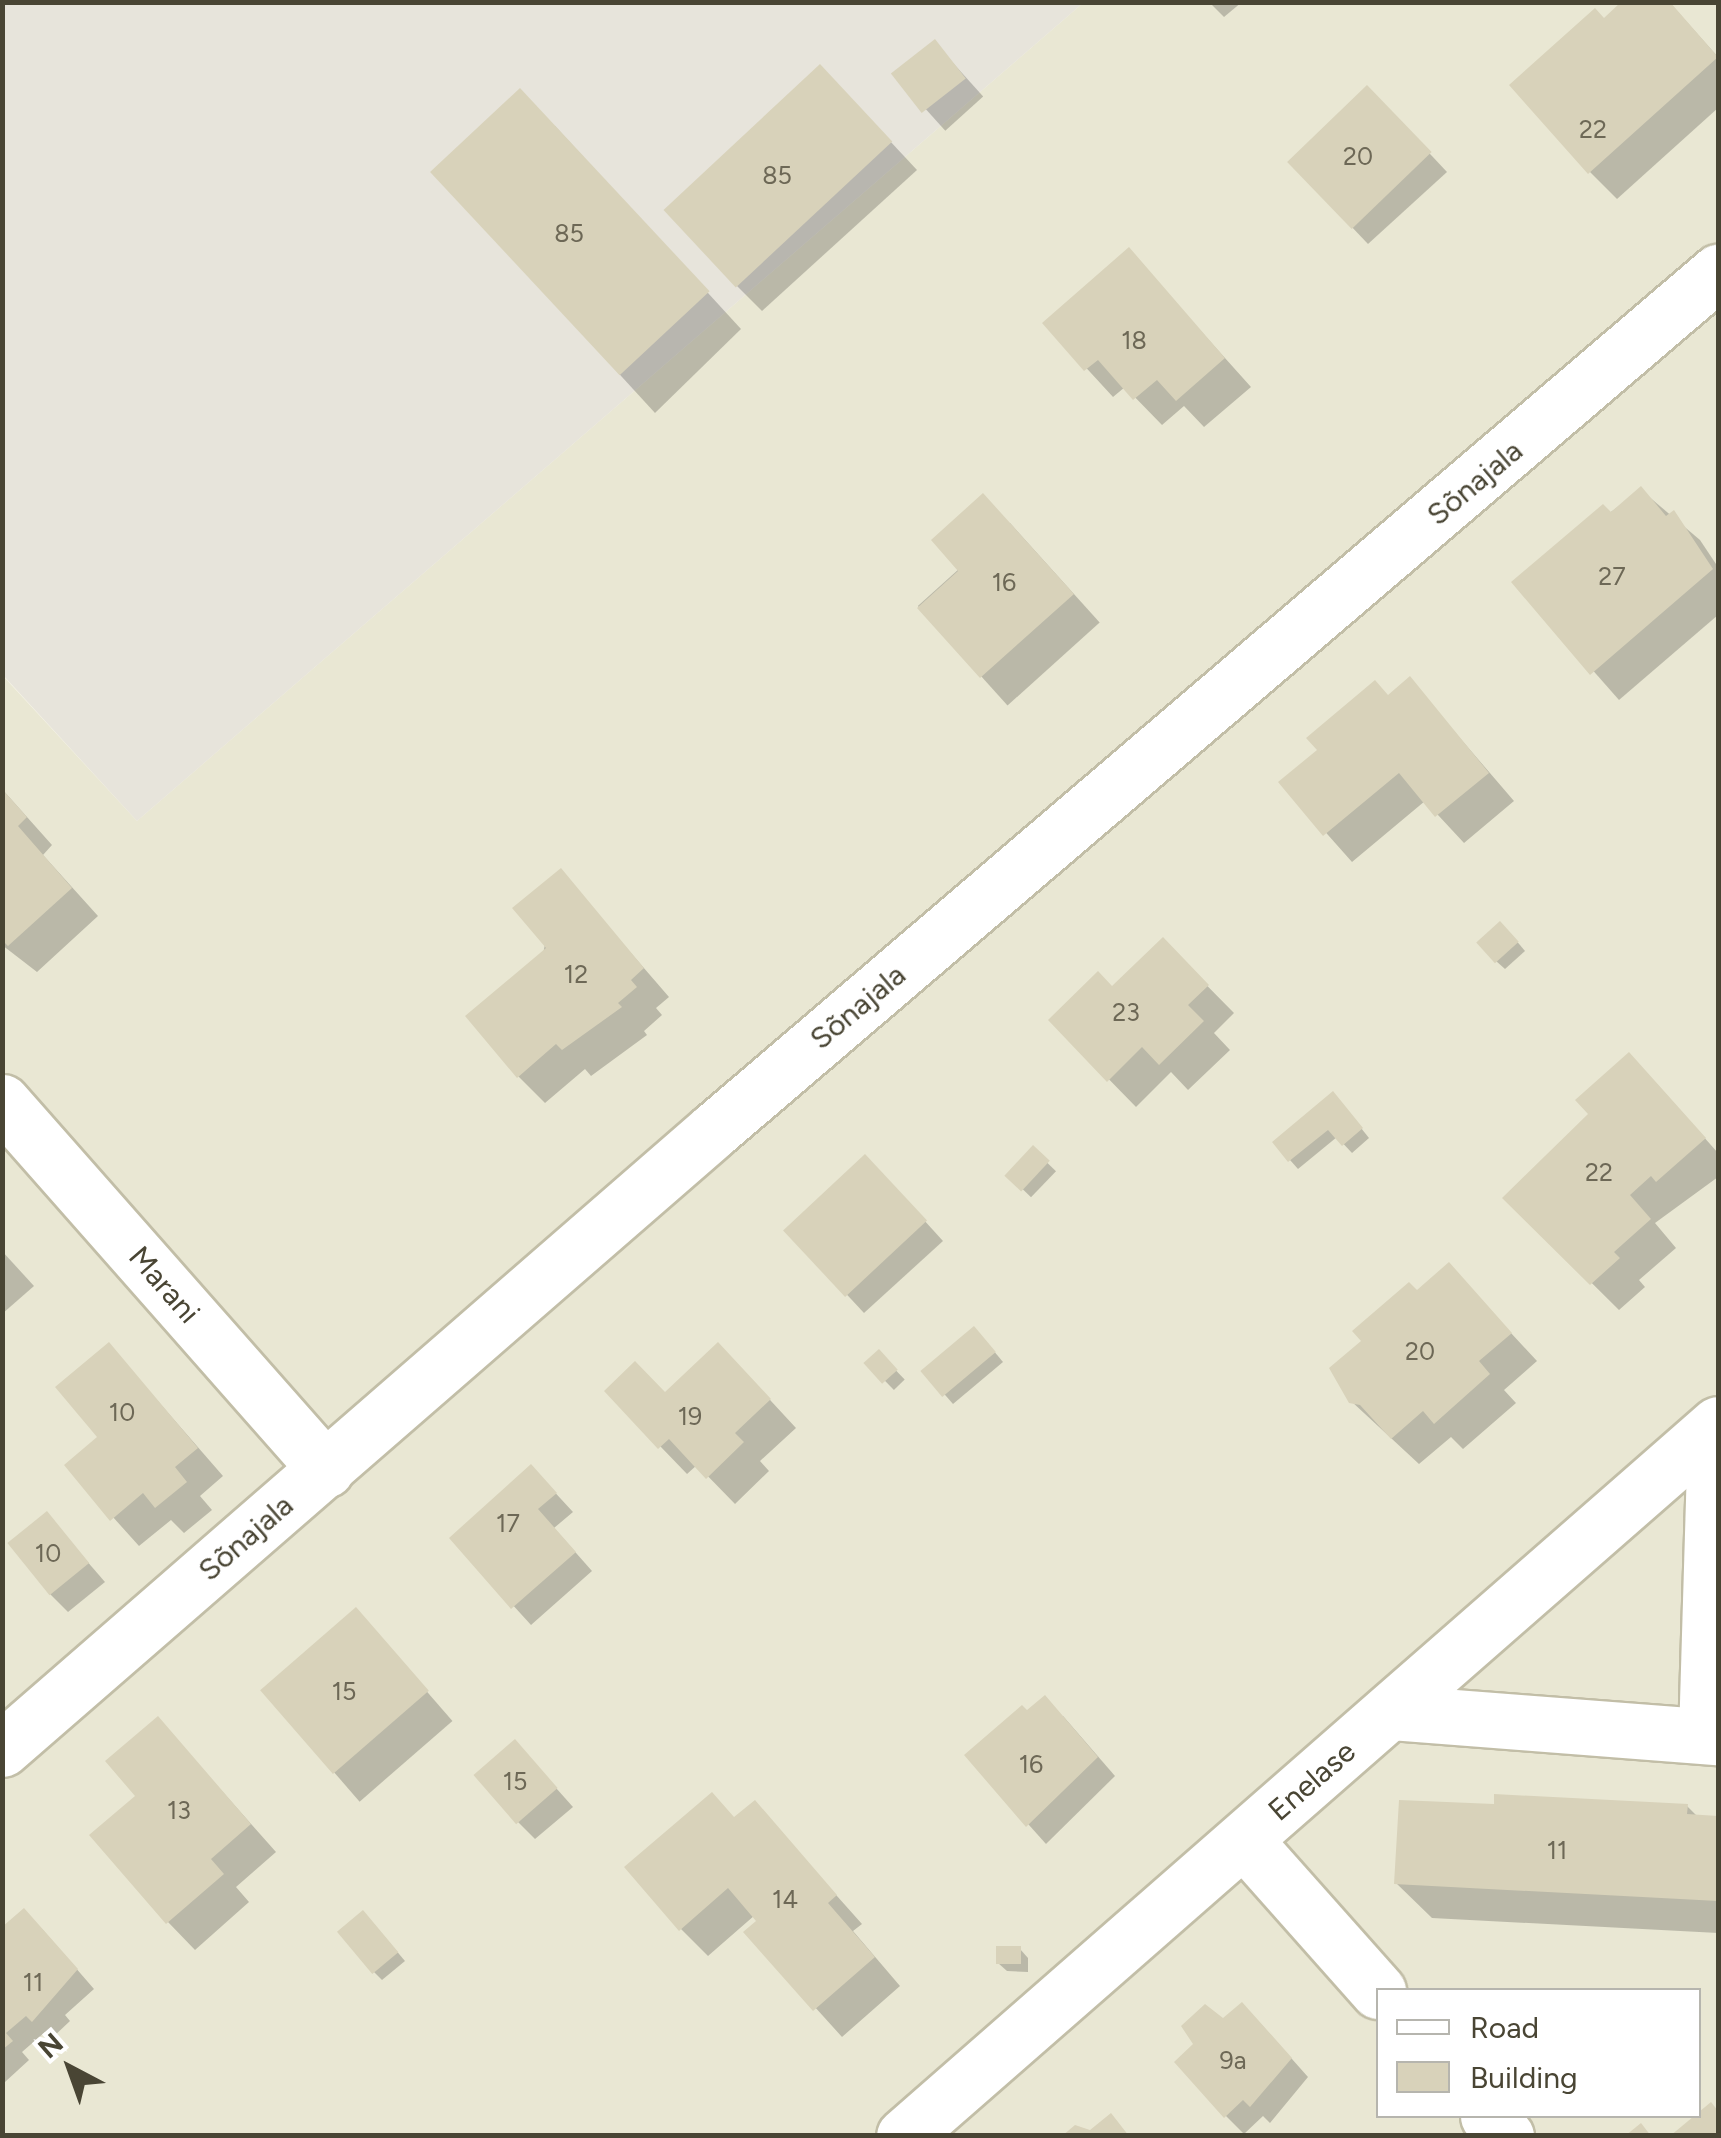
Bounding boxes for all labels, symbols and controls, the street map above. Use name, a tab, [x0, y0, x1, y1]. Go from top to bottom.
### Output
house number: 22	[1579, 114, 1607, 144]
house number: 20	[1343, 141, 1373, 171]
house number: 85	[762, 160, 792, 190]
house number: 85	[554, 218, 584, 248]
house number: 18	[1121, 325, 1147, 355]
street label: Sõnajala	[1420, 433, 1530, 533]
house number: 27	[1598, 561, 1626, 591]
house number: 16	[992, 567, 1016, 597]
street label: Sõnajala	[803, 957, 913, 1057]
house number: 12	[564, 959, 588, 989]
house number: 23	[1112, 997, 1140, 1027]
house number: 22	[1585, 1157, 1613, 1187]
street label: Marani	[121, 1239, 207, 1331]
house number: 20	[1405, 1336, 1435, 1366]
house number: 10	[109, 1397, 135, 1427]
house number: 19	[678, 1401, 702, 1431]
street label: Sõnajala	[192, 1487, 300, 1589]
house number: 17	[496, 1508, 520, 1538]
house number: 10	[35, 1538, 61, 1568]
house number: 15	[332, 1676, 356, 1706]
street label: Enelase	[1261, 1734, 1363, 1828]
house number: 16	[1019, 1749, 1043, 1779]
house number: 15	[503, 1766, 527, 1796]
house number: 13	[167, 1795, 191, 1825]
house number: 11	[1547, 1835, 1567, 1865]
house number: 14	[772, 1884, 798, 1914]
house number: 11	[23, 1967, 43, 1997]
legend	[1376, 1988, 1701, 2118]
text: Road	[1470, 2009, 1539, 2046]
north arrow	[20, 2018, 120, 2118]
text: N	[31, 2025, 70, 2065]
house number: 9a	[1220, 2045, 1246, 2075]
text: Building	[1470, 2059, 1578, 2096]

